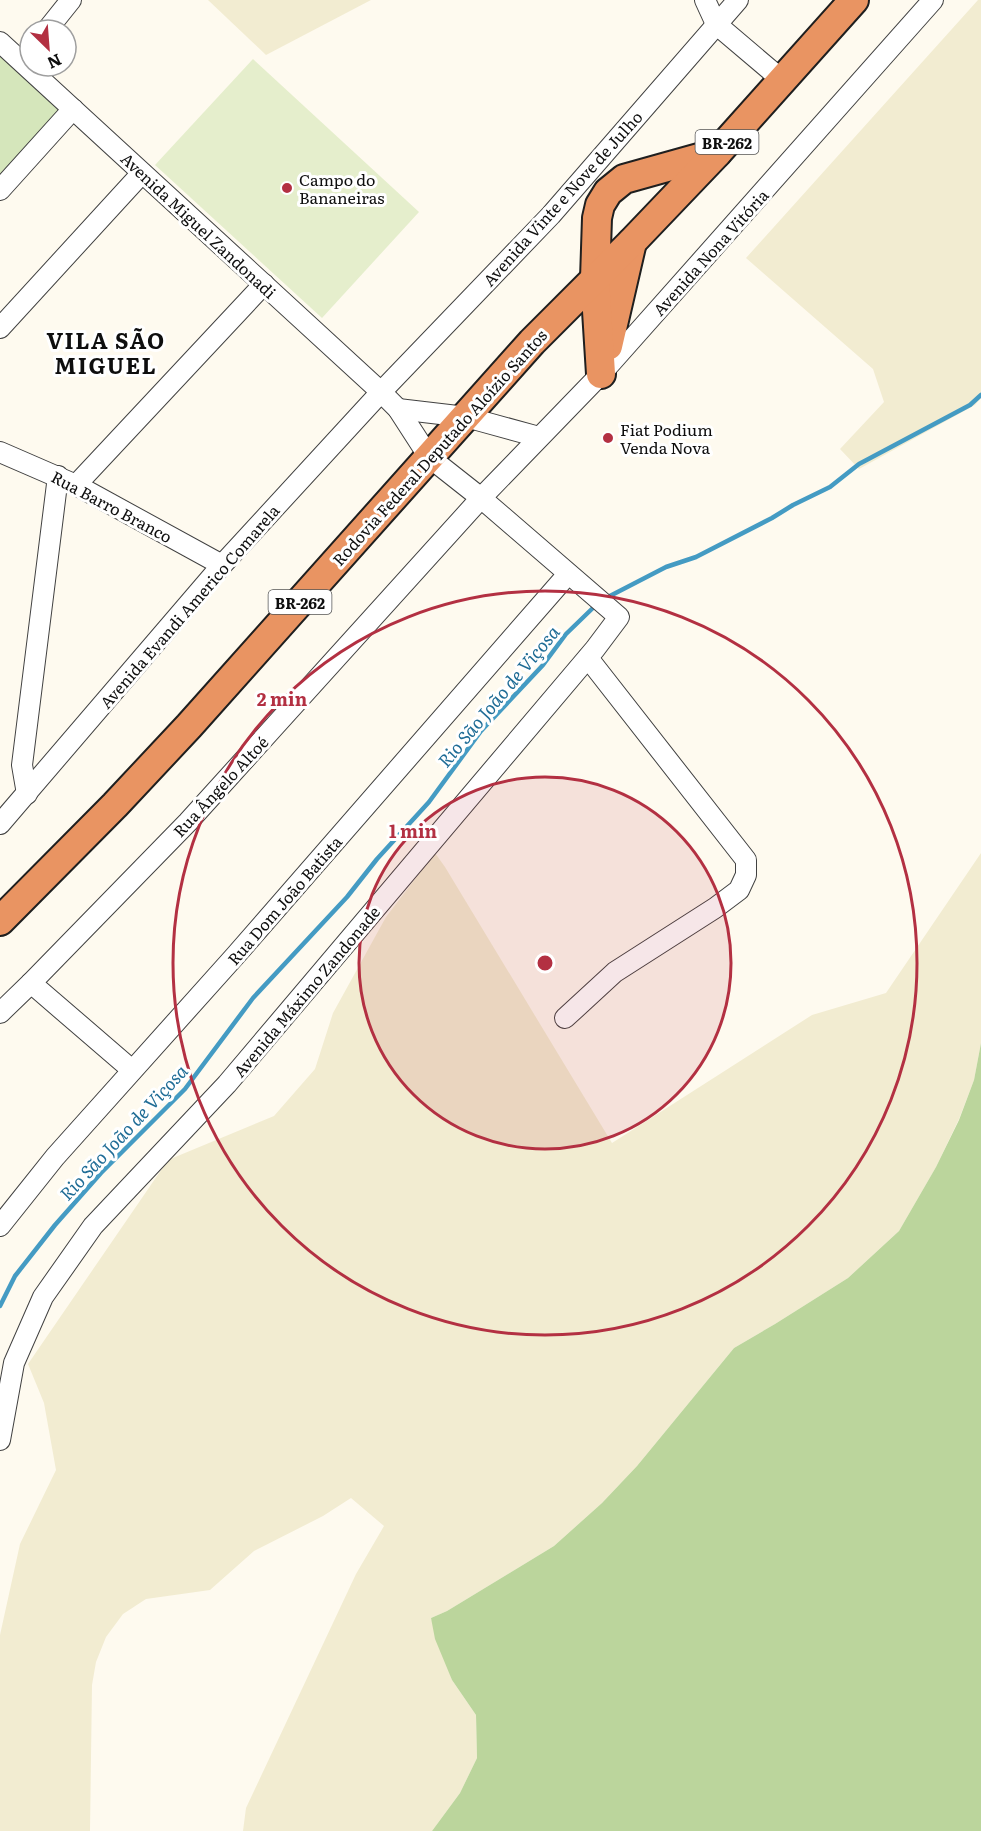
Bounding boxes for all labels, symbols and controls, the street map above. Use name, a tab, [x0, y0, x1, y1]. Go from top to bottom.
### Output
north arrow	[18, 18, 78, 78]
text: N	[44, 49, 66, 76]
street label: Avenida Vinte e Nove de Julho	[477, 105, 647, 291]
road number: BR-262	[696, 130, 758, 154]
street label: Avenida Miguel Zandonadi	[116, 146, 282, 304]
place label: Campo do Bananeiras	[299, 167, 384, 209]
marker: Campo do Bananeiras	[280, 181, 294, 195]
street label: Avenida Nona Vitória	[647, 183, 774, 321]
district label: VILA SÃO MIGUEL	[46, 323, 166, 381]
street label: Rodovia Federal Deputado Aloízio Santos	[326, 323, 552, 571]
place label: Fiat Podium Venda Nova	[620, 417, 713, 459]
marker: Fiat Podium Venda Nova	[601, 431, 615, 445]
street label: Rua Barro Branco	[47, 464, 177, 548]
street label: Avenida Evandi Americo Comarela	[93, 498, 285, 713]
road number: BR-262	[268, 590, 332, 614]
water label: Rio São João de Viçosa	[431, 619, 566, 773]
text: 2 min	[257, 685, 308, 712]
street label: Rua Ângelo Altoé	[167, 730, 273, 842]
text: 1 min	[389, 817, 438, 844]
street label: Rua Dom João Batista	[221, 830, 347, 970]
street label: Avenida Máximo Zandonade	[227, 900, 385, 1082]
centre of rings	[535, 953, 555, 973]
water label: Rio São João de Viçosa	[53, 1057, 194, 1206]

